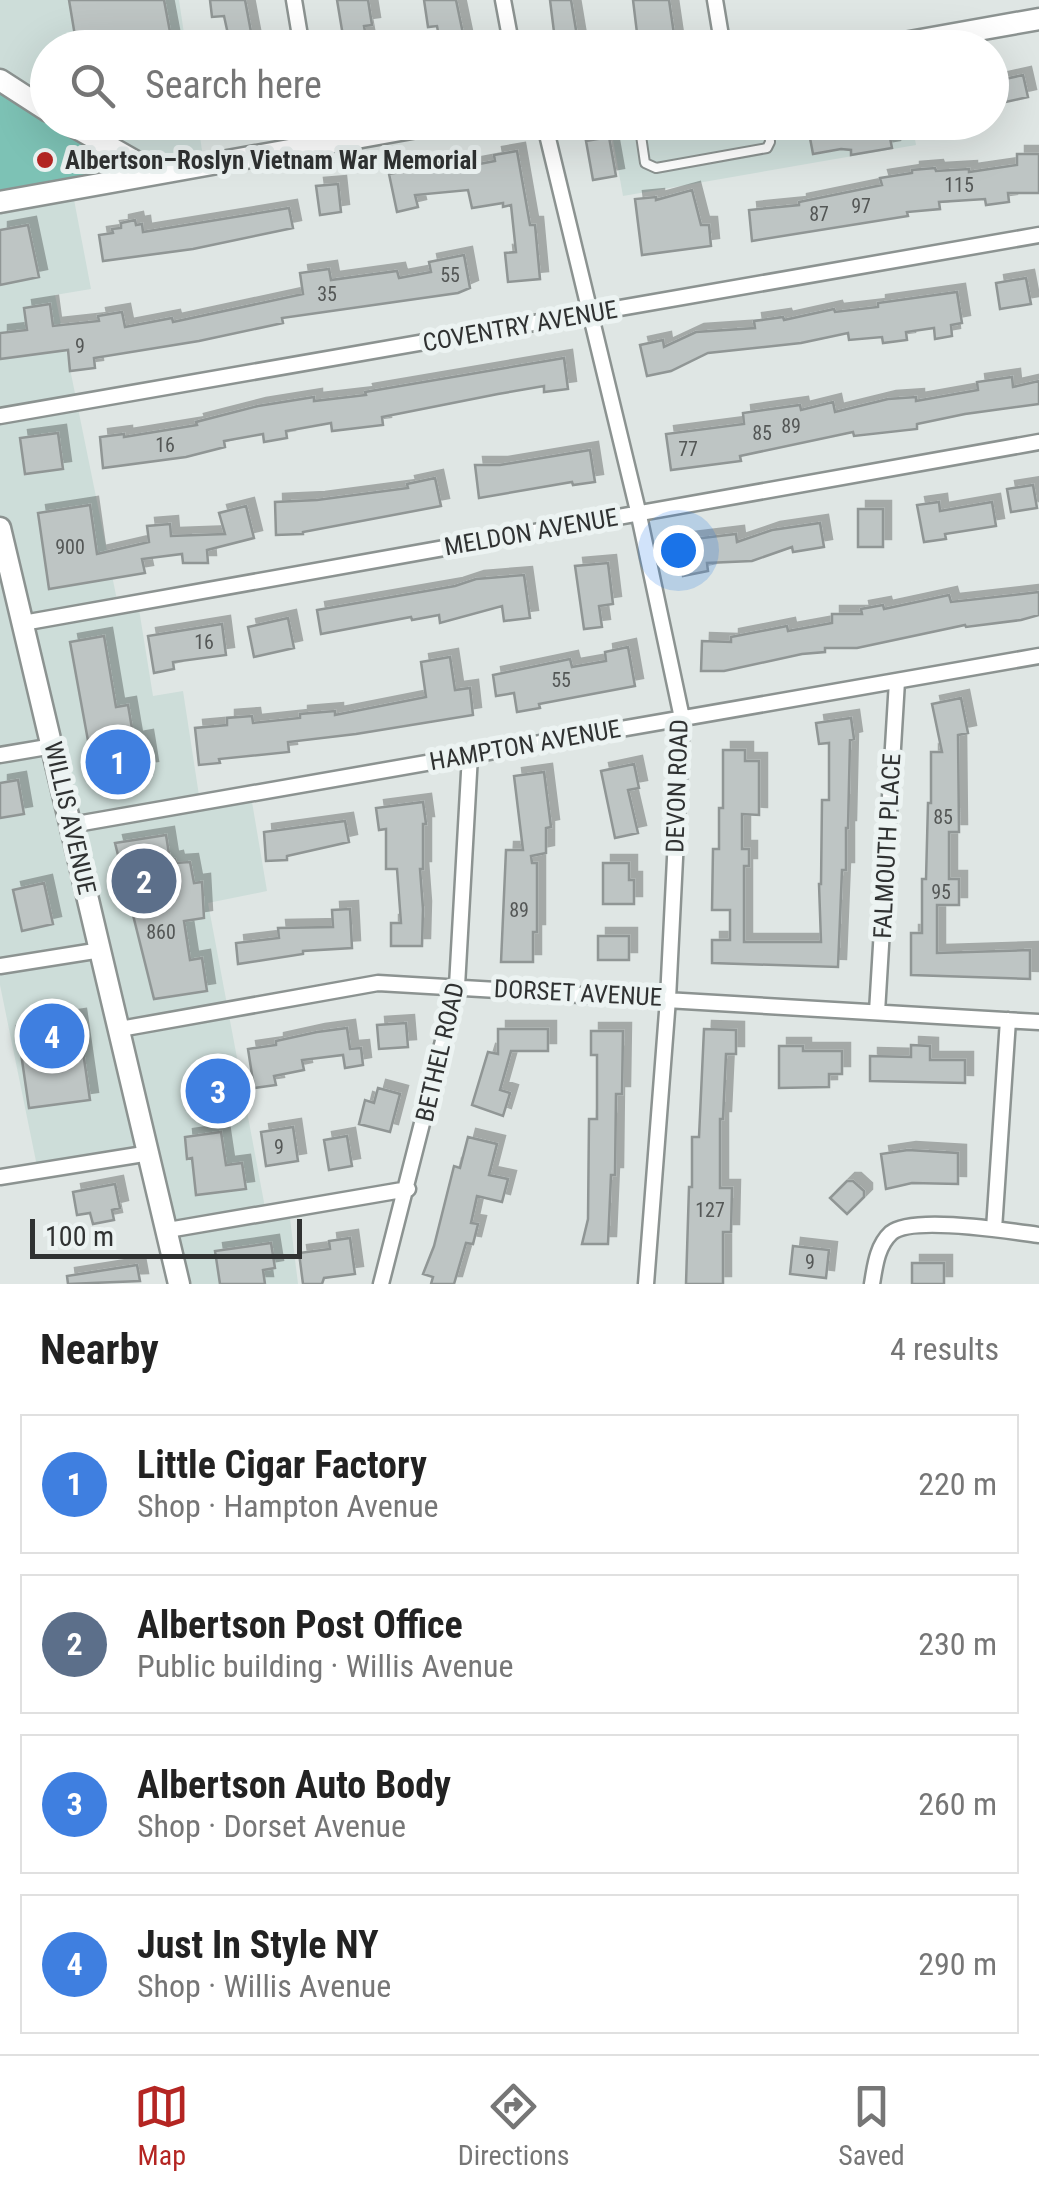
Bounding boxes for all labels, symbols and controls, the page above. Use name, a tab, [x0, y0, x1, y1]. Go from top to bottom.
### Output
search box	[30, 30, 1009, 140]
icon: search	[65, 58, 120, 113]
text: Search here	[145, 63, 322, 107]
place label: Albertson–Roslyn Vietnam War Memorial	[65, 146, 478, 175]
marker: Albertson–Roslyn Vietnam War Memorial	[34, 149, 56, 171]
house number: 115	[944, 173, 974, 197]
house number: 97	[851, 194, 871, 218]
house number: 87	[809, 202, 829, 226]
house number: 55	[440, 263, 460, 287]
house number: 35	[317, 282, 337, 306]
street label: COVENTRY AVENUE	[421, 295, 619, 357]
house number: 9	[75, 334, 85, 358]
house number: 89	[781, 414, 801, 438]
house number: 85	[752, 421, 772, 445]
house number: 16	[155, 433, 175, 457]
house number: 77	[678, 437, 698, 461]
street label: MELDON AVENUE	[442, 502, 620, 562]
your location	[653, 525, 704, 576]
house number: 900	[55, 535, 85, 559]
house number: 16	[194, 630, 214, 654]
house number: 55	[551, 668, 571, 692]
street label: HAMPTON AVENUE	[427, 714, 623, 776]
street label: DEVON ROAD	[660, 719, 694, 853]
pin: 1	[86, 724, 150, 800]
street label: WILLIS AVENUE	[38, 739, 102, 897]
street label: FALMOUTH PLACE	[868, 753, 906, 939]
house number: 85	[933, 805, 953, 829]
pin: 2	[112, 844, 176, 918]
house number: 95	[931, 880, 951, 904]
house number: 89	[509, 898, 529, 922]
house number: 860	[146, 920, 176, 944]
street label: DORSET AVENUE	[493, 974, 663, 1012]
street label: BETHEL ROAD	[410, 980, 470, 1124]
pin: 4	[20, 998, 84, 1074]
pin: 3	[186, 1054, 250, 1128]
house number: 9	[274, 1135, 284, 1159]
house number: 127	[695, 1198, 725, 1222]
scale bar	[30, 1214, 302, 1258]
text: 100 m	[45, 1220, 114, 1253]
house number: 9	[805, 1250, 815, 1274]
text: Nearby	[40, 1325, 159, 1374]
text: 4 results	[890, 1330, 999, 1368]
text: Little Cigar Factory	[137, 1443, 427, 1487]
text: 1	[66, 1465, 83, 1503]
text: 220 m	[918, 1465, 997, 1503]
text: Shop · Hampton Avenue	[137, 1487, 439, 1525]
text: Albertson Post Office	[137, 1603, 463, 1647]
text: 2	[66, 1625, 83, 1663]
text: 230 m	[918, 1625, 997, 1663]
text: Public building · Willis Avenue	[137, 1647, 514, 1685]
text: Albertson Auto Body	[137, 1763, 451, 1807]
text: 3	[66, 1785, 83, 1823]
text: 260 m	[918, 1785, 997, 1823]
text: Shop · Dorset Avenue	[137, 1807, 406, 1845]
text: Just In Style NY	[137, 1923, 379, 1967]
text: 4	[66, 1945, 83, 1983]
text: 290 m	[918, 1945, 997, 1983]
text: Shop · Willis Avenue	[137, 1967, 391, 2005]
tab: Map	[134, 2079, 189, 2172]
tab: Directions	[458, 2079, 570, 2172]
tab: Saved	[838, 2079, 905, 2172]

